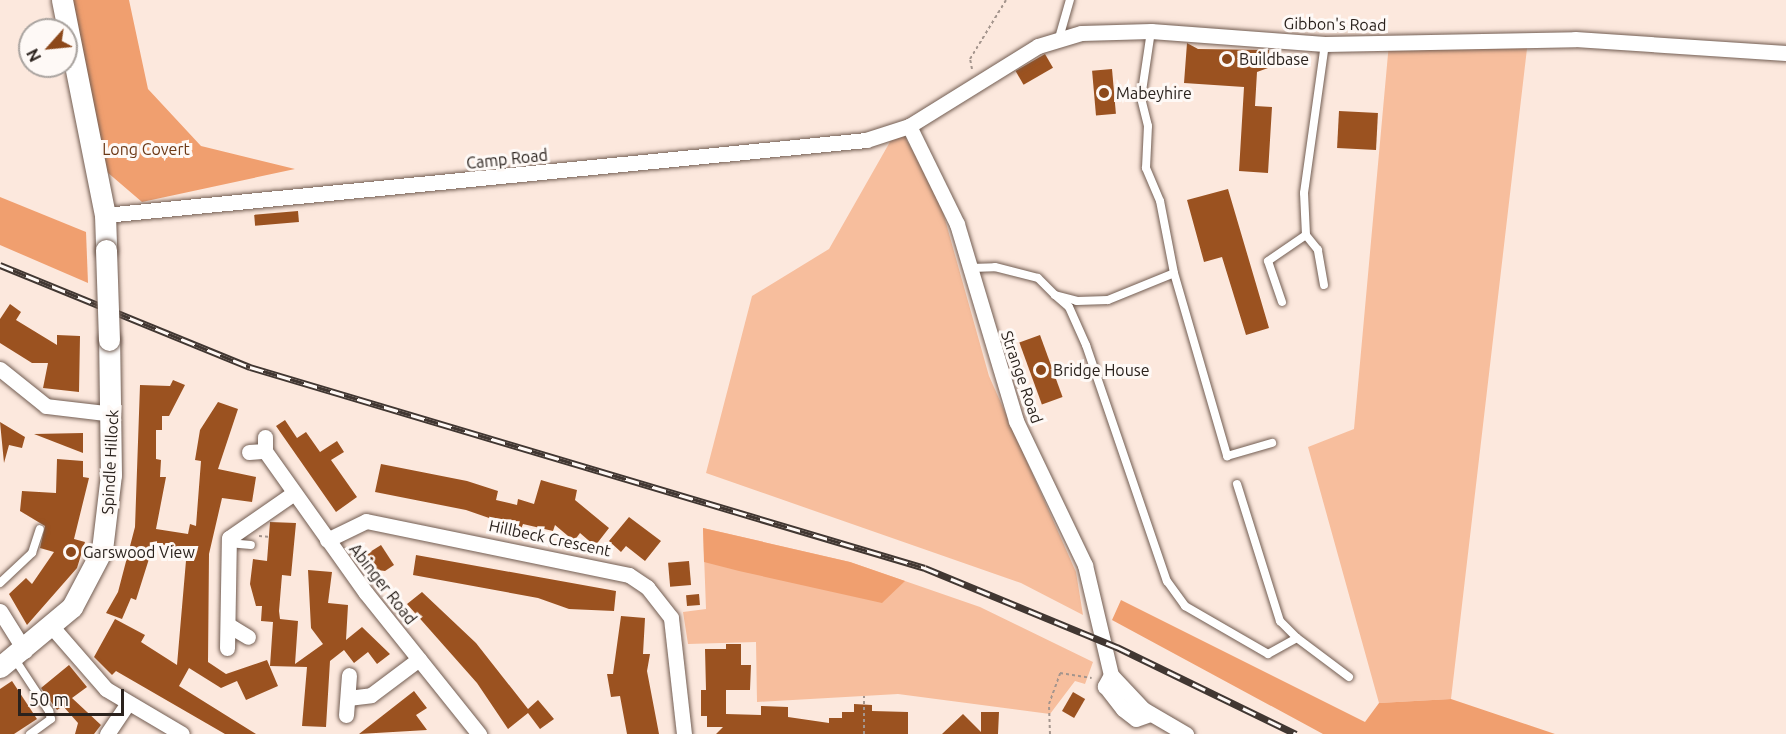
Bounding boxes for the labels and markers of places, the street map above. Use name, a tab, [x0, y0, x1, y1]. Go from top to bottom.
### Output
place label: Buildbase	[1239, 49, 1309, 69]
marker: Buildbase	[1220, 52, 1234, 66]
place label: Mabeyhire	[1116, 83, 1192, 103]
marker: Mabeyhire	[1097, 86, 1111, 100]
place label: Bridge House	[1053, 360, 1150, 380]
marker: Bridge House	[1034, 363, 1048, 377]
place label: Garswood View	[83, 542, 195, 562]
marker: Garswood View	[64, 545, 78, 559]

